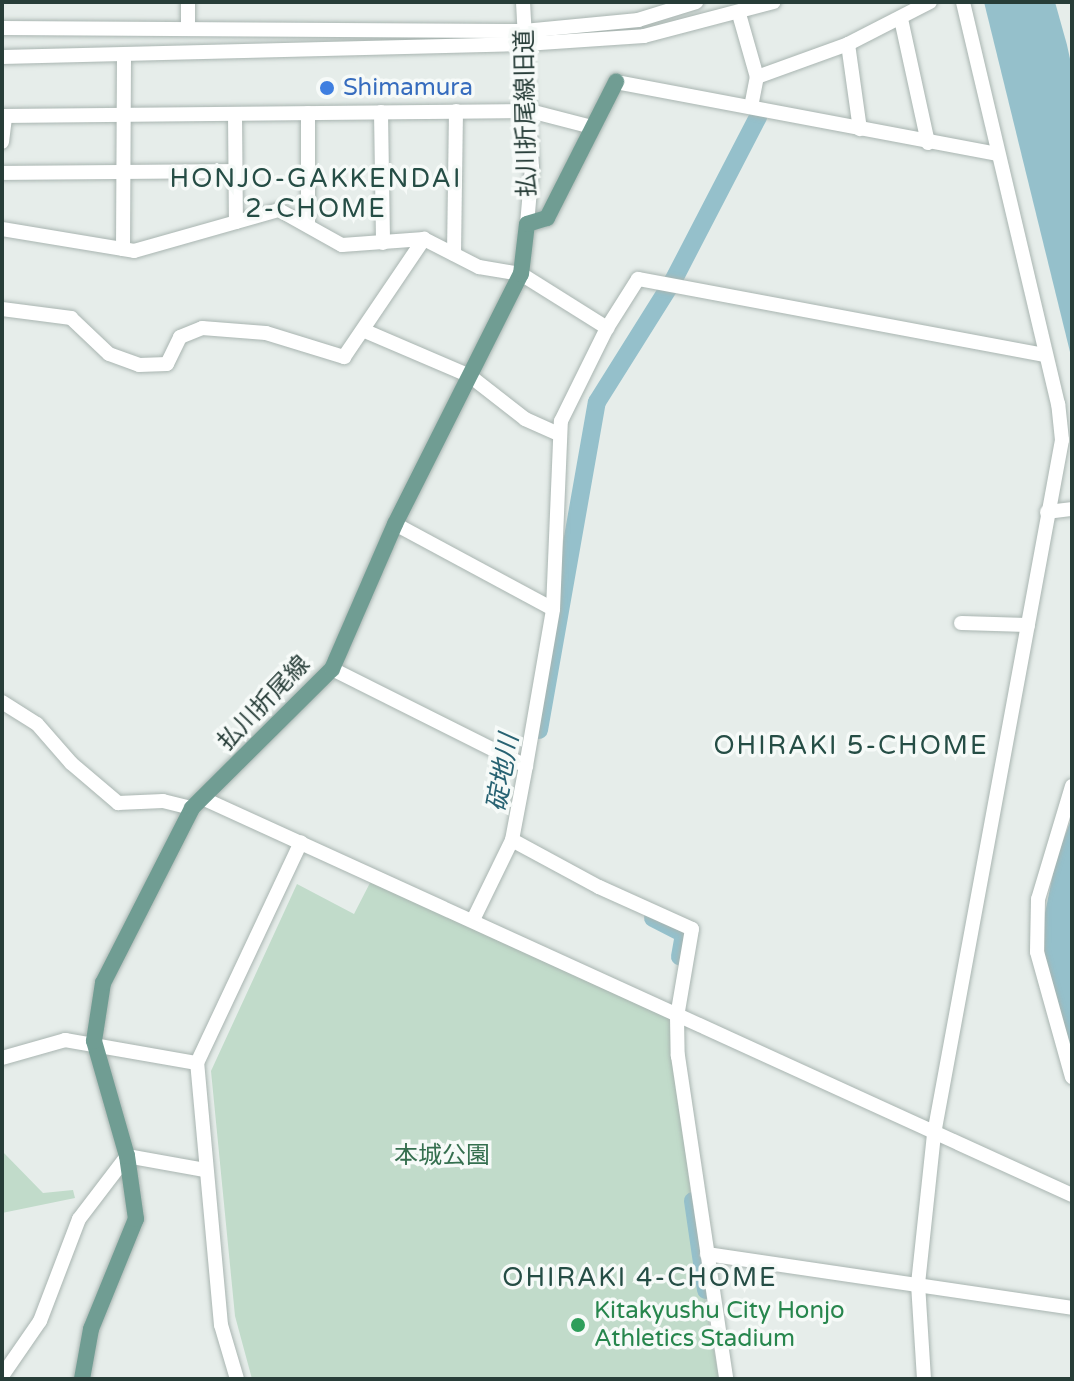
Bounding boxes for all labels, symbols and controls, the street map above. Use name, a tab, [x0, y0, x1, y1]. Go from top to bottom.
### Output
street label: 払川折尾線旧道	[510, 29, 542, 197]
place label: Shimamura	[343, 74, 473, 102]
marker: Shimamura	[318, 79, 336, 97]
district label: HONJO-GAKKENDAI 2-CHOME	[170, 163, 462, 224]
street label: 払川折尾線	[212, 650, 316, 756]
district label: OHIRAKI 5-CHOME	[713, 730, 989, 762]
water label: 碇地川	[481, 732, 525, 814]
park label: 本城公園	[394, 1142, 490, 1170]
district label: OHIRAKI 4-CHOME	[502, 1262, 778, 1294]
place label: Kitakyushu City Honjo Athletics Stadium	[594, 1297, 845, 1353]
marker: Kitakyushu City Honjo Athletics Stadium	[569, 1316, 587, 1334]

